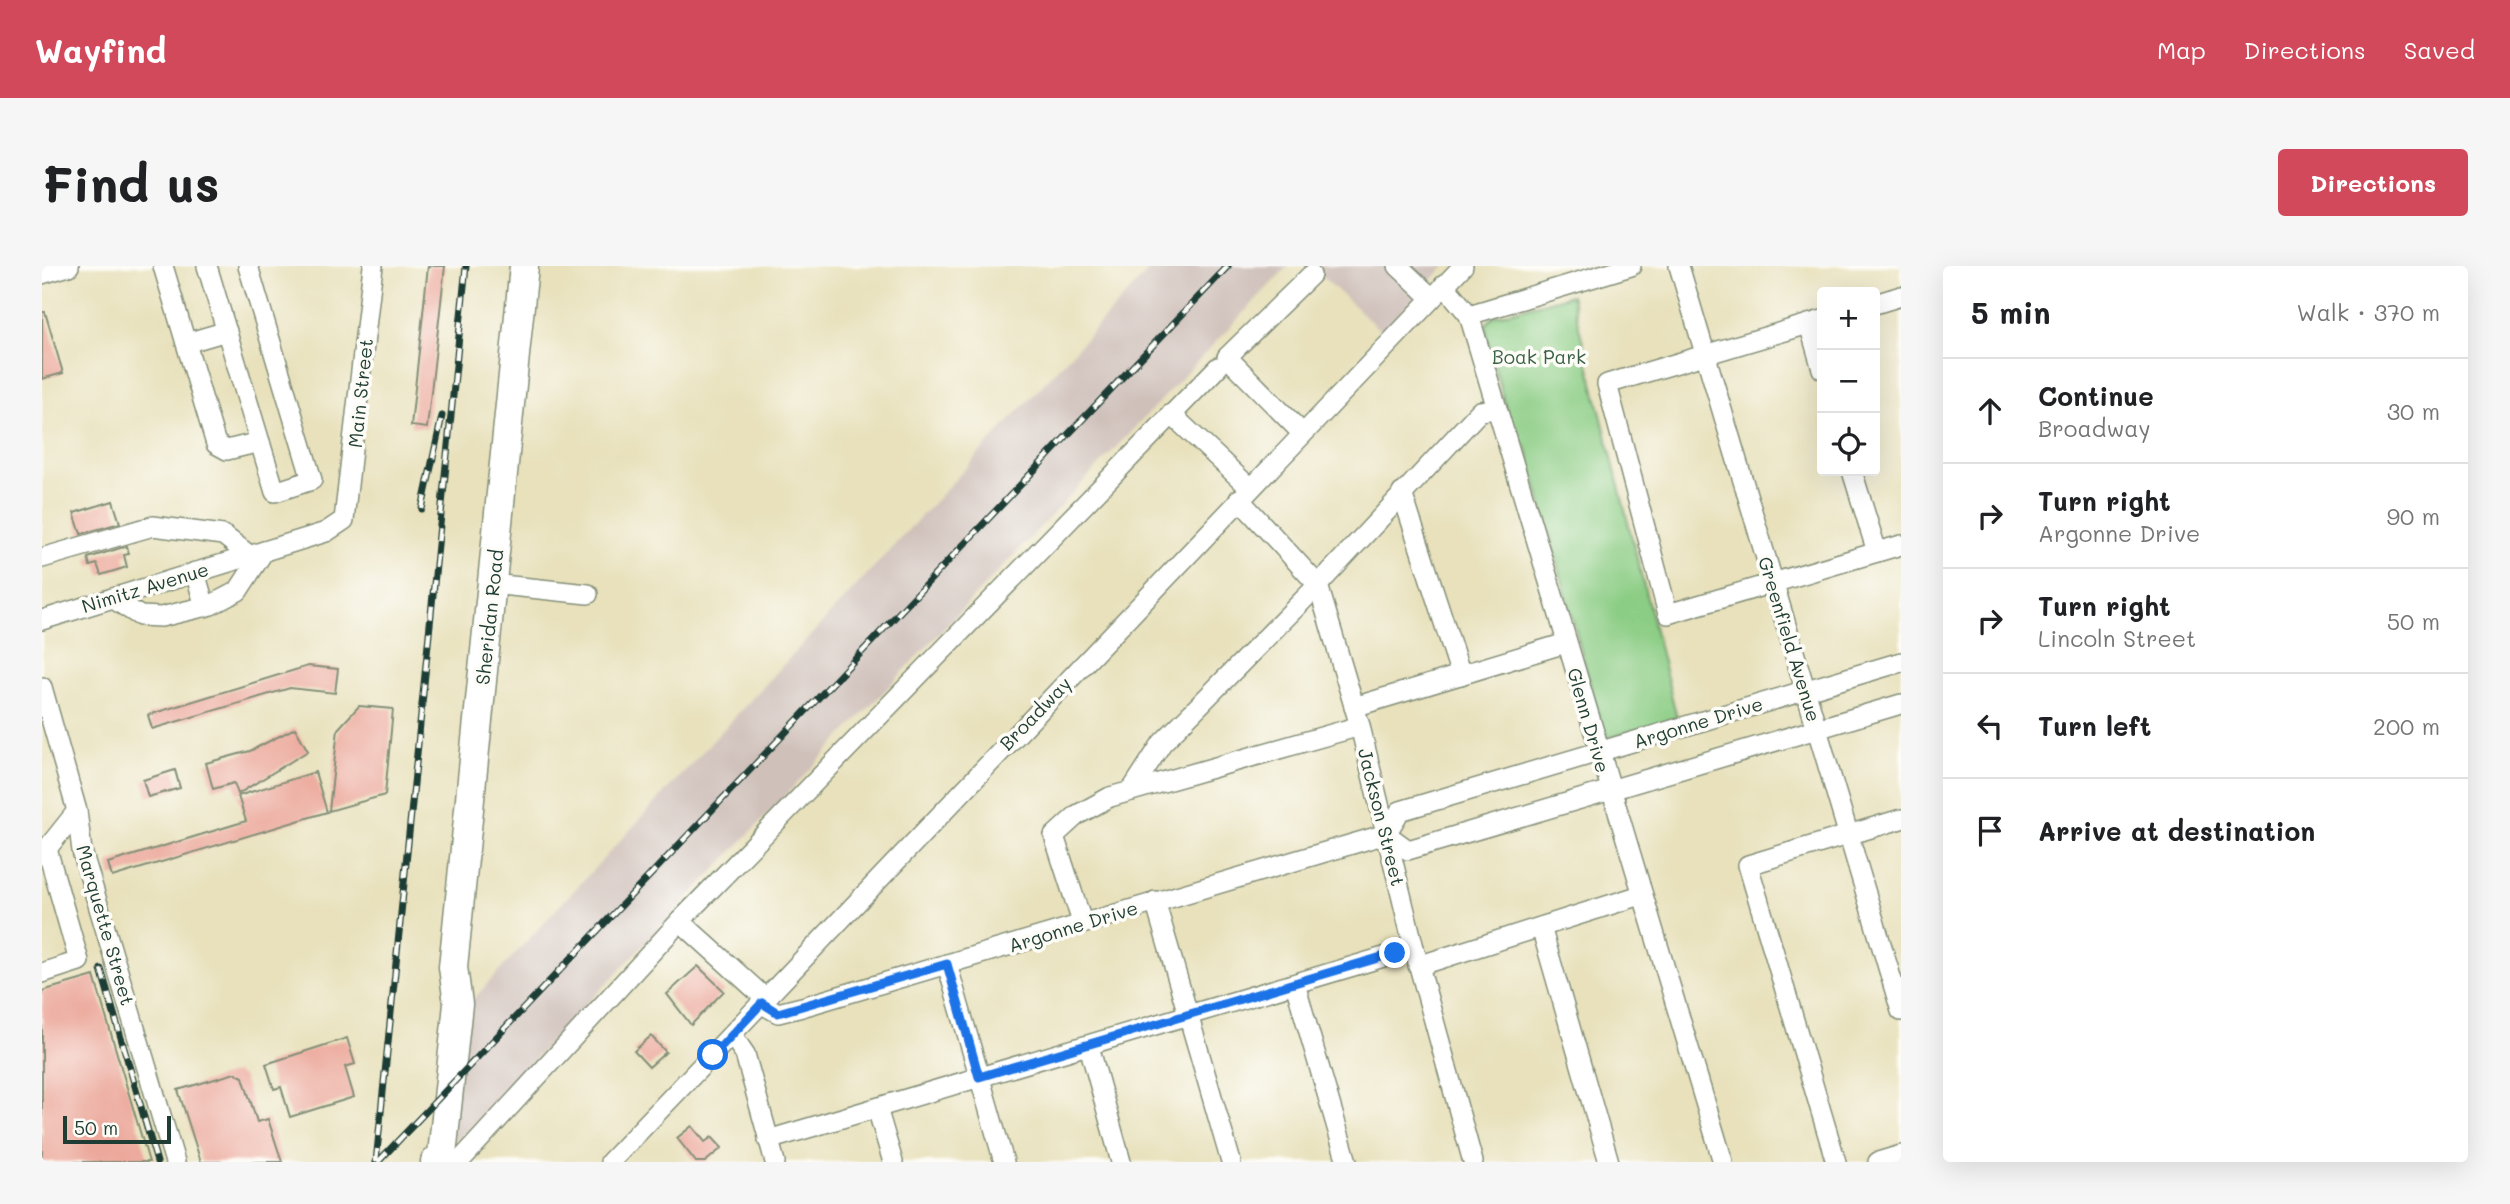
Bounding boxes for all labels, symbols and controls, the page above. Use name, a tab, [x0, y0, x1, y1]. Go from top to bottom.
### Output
text: Wayfind	[35, 28, 166, 71]
text: Map	[2157, 34, 2206, 65]
text: Directions	[2244, 34, 2366, 65]
text: Saved	[2404, 34, 2475, 65]
button: Directions	[2278, 149, 2468, 216]
text: Find us	[42, 151, 220, 214]
map controls	[1817, 287, 1880, 476]
button: +	[1817, 287, 1880, 350]
text: 5 min	[1971, 292, 2051, 332]
text: Walk · 370 m	[2297, 297, 2440, 327]
street label: Main Street	[342, 337, 378, 449]
park label: Boak Park	[1492, 344, 1586, 369]
button: −	[1817, 350, 1880, 413]
text: Continue	[2038, 379, 2154, 413]
icon: ahead	[1971, 392, 2009, 430]
text: 30 m	[2387, 396, 2440, 426]
button: locate	[1817, 413, 1880, 476]
text: Broadway	[2038, 413, 2151, 443]
text: Turn right	[2038, 484, 2171, 518]
icon: right	[1971, 497, 2009, 535]
text: 90 m	[2387, 501, 2440, 531]
text: Argonne Drive	[2038, 518, 2200, 548]
street label: Sheridan Road	[469, 548, 509, 686]
street label: Greenfield Avenue	[1753, 553, 1827, 725]
street label: Nimitz Avenue	[78, 556, 212, 618]
text: Turn right	[2038, 589, 2171, 623]
icon: right	[1971, 602, 2009, 640]
text: 50 m	[2387, 606, 2440, 636]
text: Lincoln Street	[2038, 623, 2196, 653]
street label: Glenn Drive	[1562, 665, 1616, 775]
street label: Broadway	[994, 671, 1076, 755]
street label: Argonne Drive	[1630, 690, 1766, 754]
icon: left	[1971, 707, 2009, 745]
text: Turn left	[2038, 709, 2151, 743]
text: 200 m	[2373, 711, 2440, 741]
street label: Jackson Street	[1353, 746, 1411, 888]
icon: arrive	[1971, 812, 2009, 850]
text: Arrive at destination	[2038, 814, 2315, 848]
street label: Marquette Street	[71, 842, 141, 1008]
street label: Argonne Drive	[1005, 894, 1141, 958]
route end	[1379, 937, 1410, 968]
route start	[697, 1039, 728, 1070]
scale bar	[63, 1113, 172, 1145]
text: 50 m	[74, 1115, 118, 1140]

